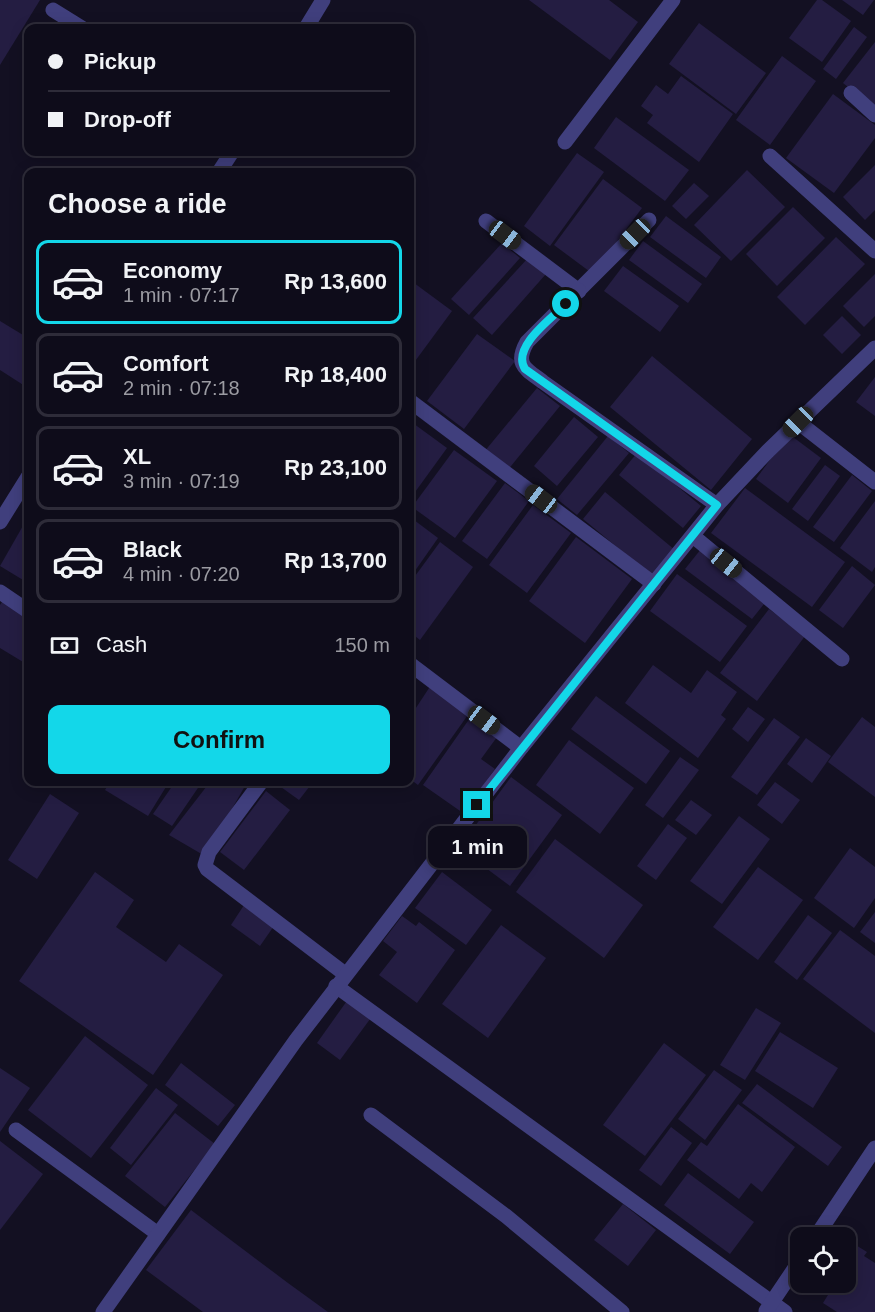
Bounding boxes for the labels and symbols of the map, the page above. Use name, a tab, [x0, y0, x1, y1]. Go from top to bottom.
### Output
car	[616, 215, 654, 253]
car	[485, 217, 525, 253]
route start	[552, 290, 579, 317]
car	[779, 403, 817, 441]
car	[521, 481, 561, 517]
car	[706, 545, 746, 581]
car	[464, 702, 504, 738]
route end	[463, 791, 490, 818]
callout: 1 min	[428, 826, 526, 868]

